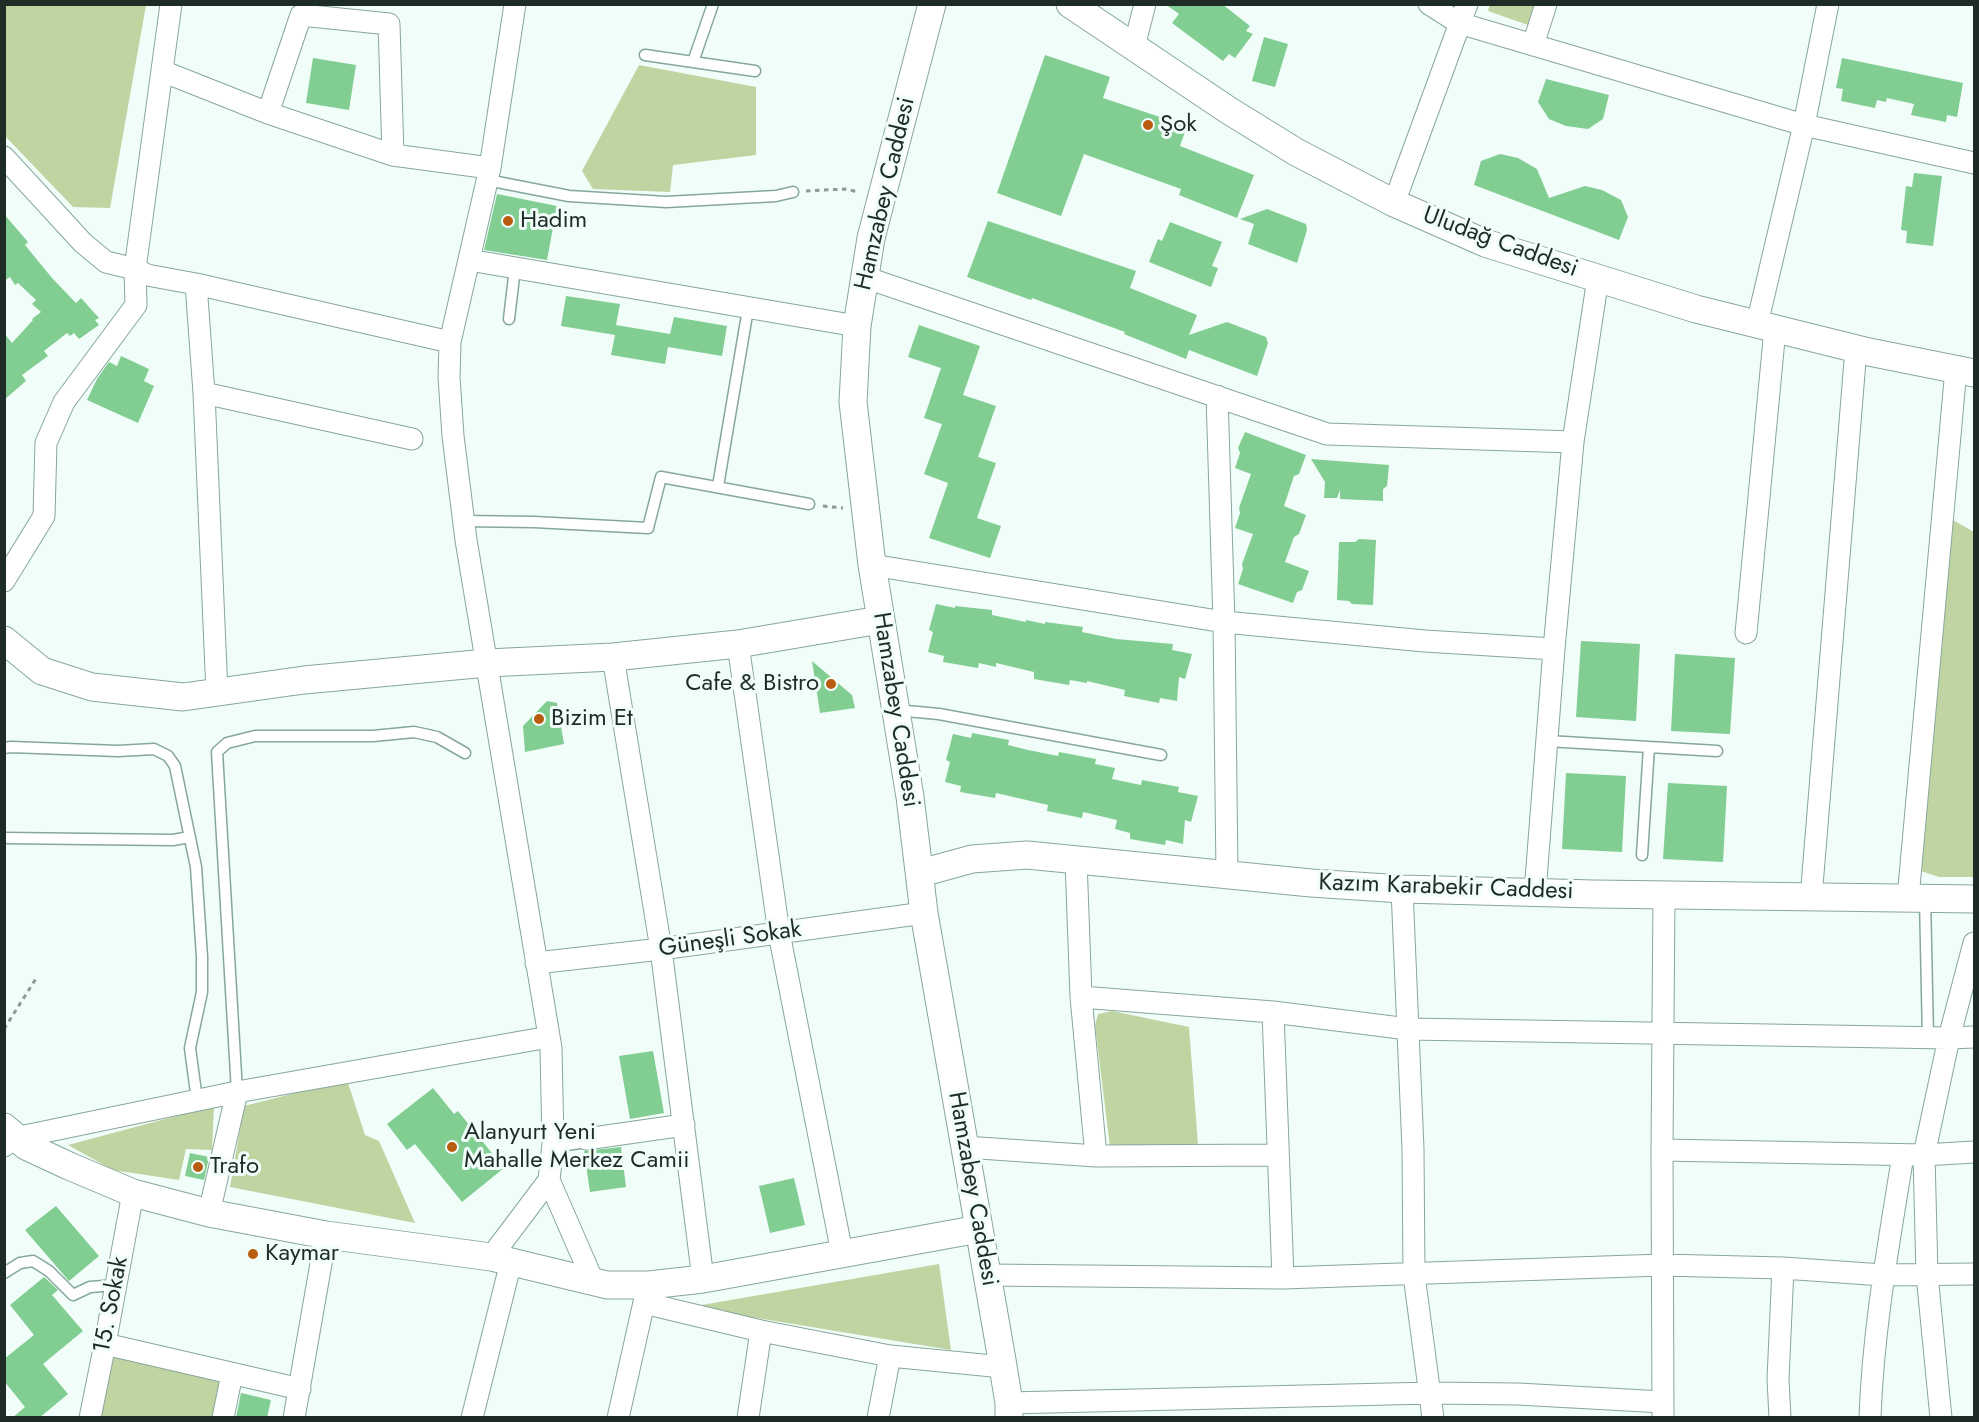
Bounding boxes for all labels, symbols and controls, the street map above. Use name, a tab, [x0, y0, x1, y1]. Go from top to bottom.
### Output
street label: Hamzabey Caddesi	[850, 95, 922, 293]
place label: Şok	[1160, 111, 1197, 139]
marker: Şok	[1141, 118, 1155, 132]
street label: Uludağ Caddesi	[1419, 202, 1581, 284]
place label: Hadim	[520, 207, 587, 235]
marker: Hadim	[501, 214, 515, 228]
street label: Hamzabey Caddesi	[865, 610, 925, 810]
place label: Cafe & Bistro	[685, 670, 819, 698]
marker: Cafe & Bistro	[824, 677, 838, 691]
place label: Bizim Et	[551, 705, 633, 733]
marker: Bizim Et	[532, 712, 546, 726]
street label: Kazım Karabekir Caddesi	[1318, 869, 1574, 907]
street label: Güneşli Sokak	[657, 916, 803, 964]
street label: Hamzabey Caddesi	[941, 1089, 1003, 1289]
place label: Alanyurt Yeni Mahalle Merkez Camii	[464, 1119, 689, 1175]
marker: Alanyurt Yeni Mahalle Merkez Camii	[445, 1140, 459, 1154]
place label: Trafo	[210, 1153, 259, 1181]
marker: Trafo	[191, 1160, 205, 1174]
place label: Kaymar	[265, 1240, 339, 1268]
marker: Kaymar	[246, 1247, 260, 1261]
street label: 15. Sokak	[89, 1254, 135, 1356]

